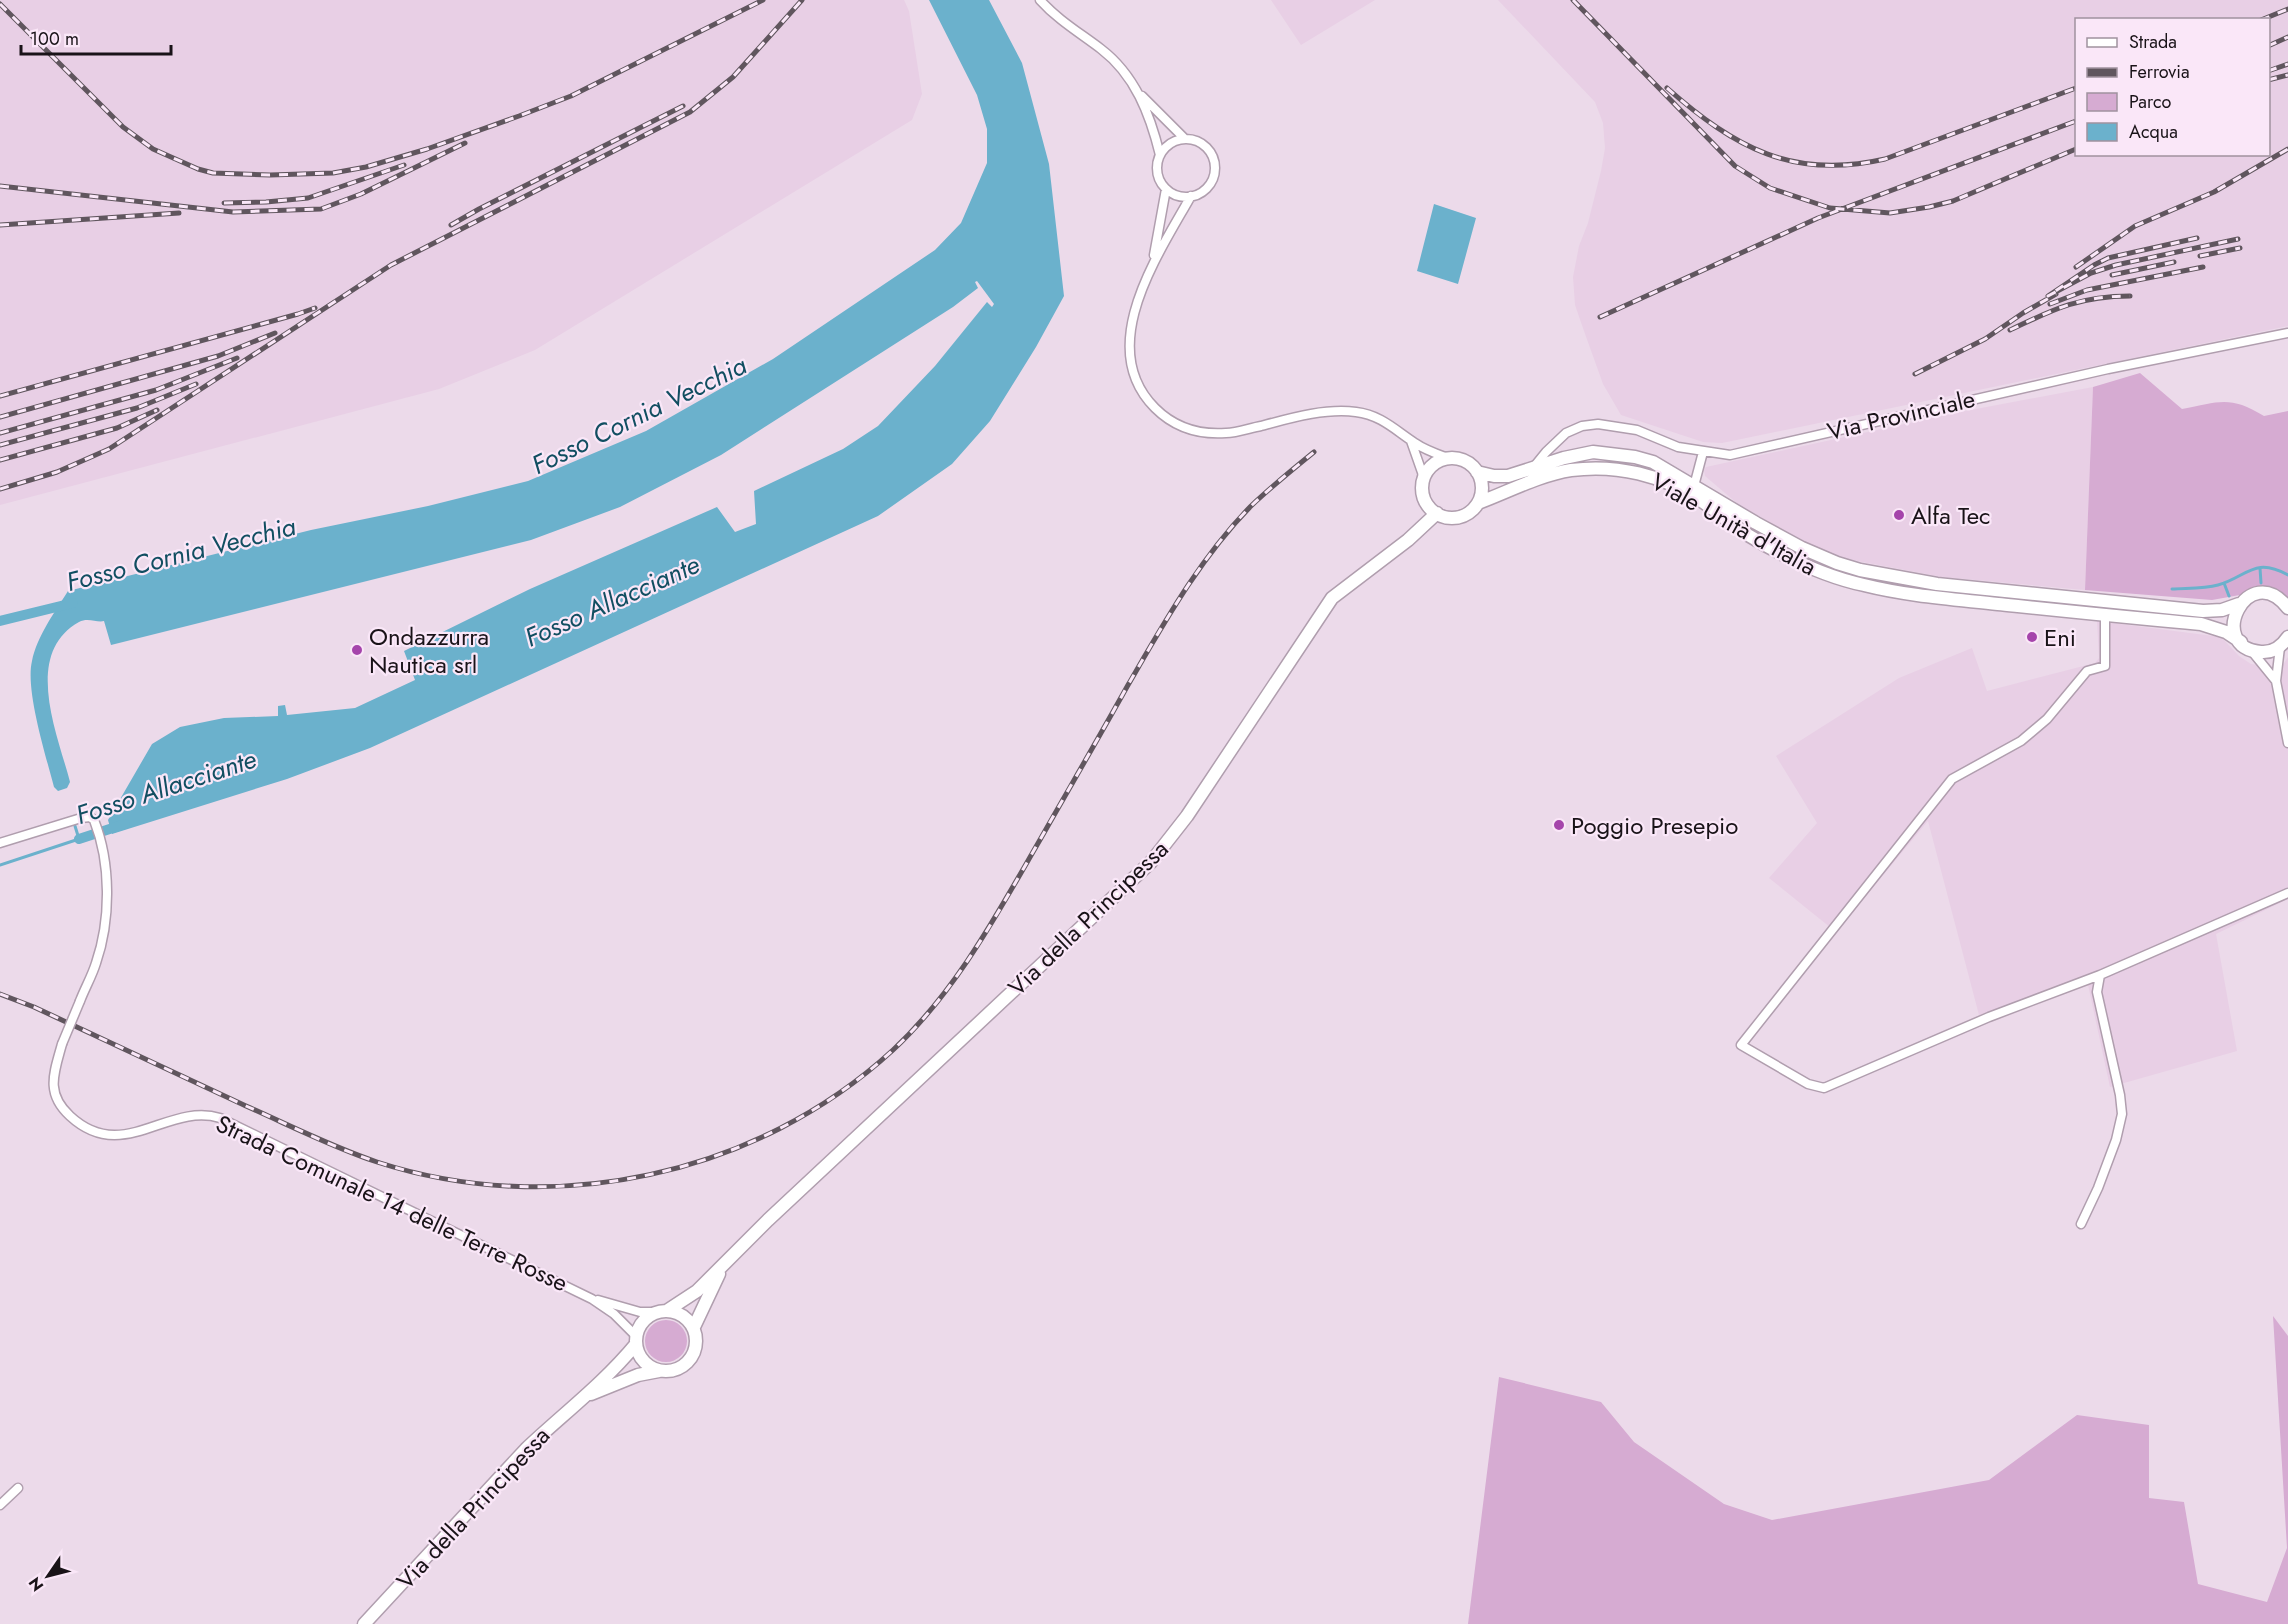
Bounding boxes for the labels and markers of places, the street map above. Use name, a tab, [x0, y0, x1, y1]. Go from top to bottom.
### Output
place label: Alfa Tec	[1911, 498, 1991, 533]
marker: Alfa Tec	[1892, 508, 1906, 522]
place label: Ondazzurra Nautica srl	[369, 619, 489, 682]
place label: Eni	[2044, 620, 2076, 655]
marker: Eni	[2025, 630, 2039, 644]
marker: Ondazzurra Nautica srl	[350, 643, 364, 657]
place label: Poggio Presepio	[1571, 808, 1738, 843]
marker: Poggio Presepio	[1552, 818, 1566, 832]

